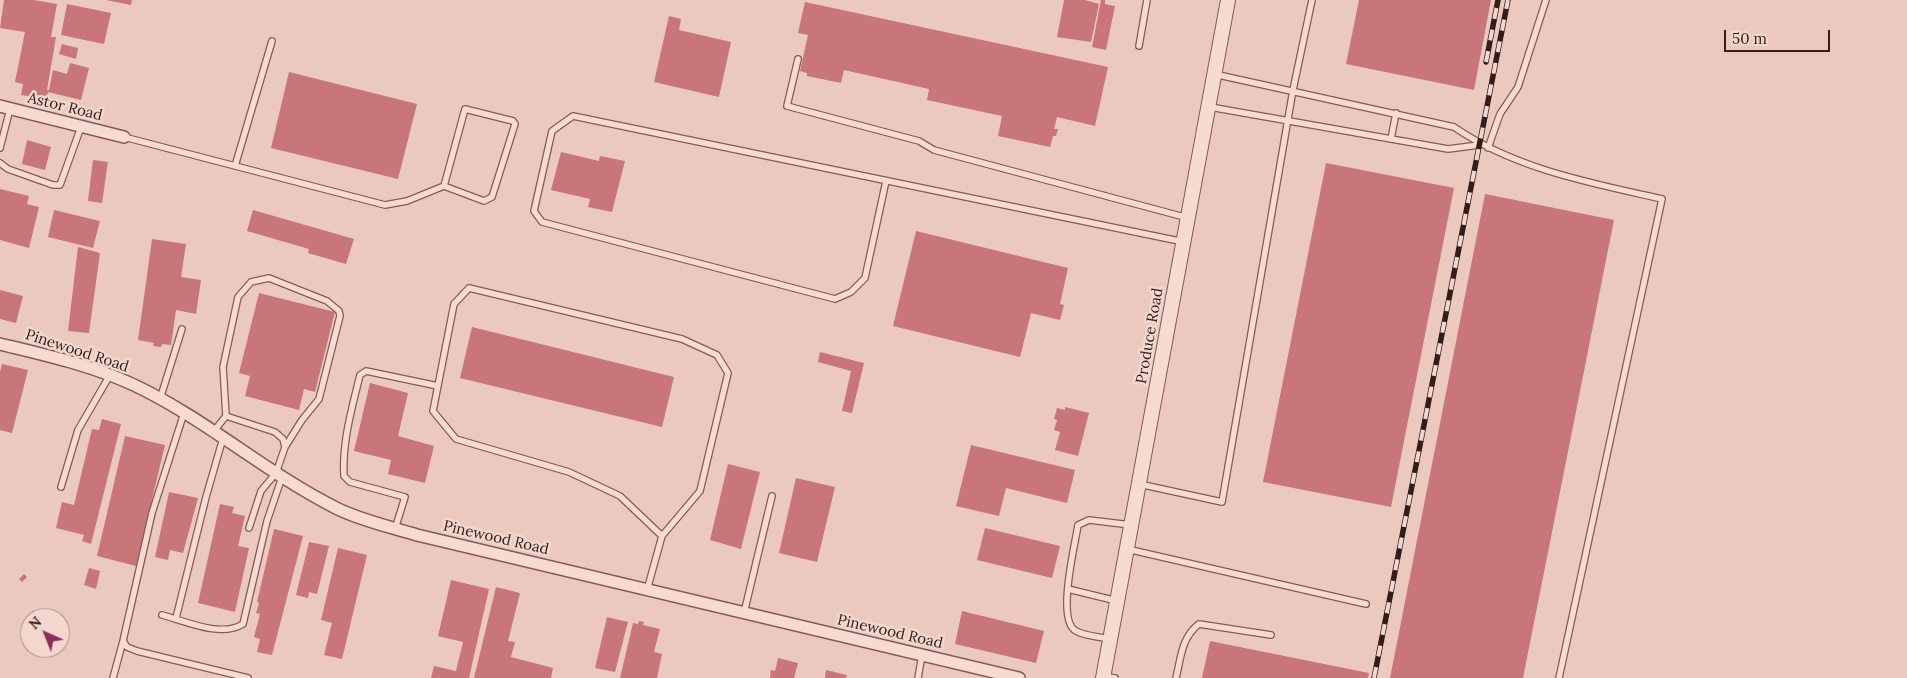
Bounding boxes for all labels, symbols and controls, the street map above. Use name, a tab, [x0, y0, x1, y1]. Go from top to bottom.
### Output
scale bar	[1727, 20, 1833, 52]
text: 50 m	[1732, 29, 1767, 48]
street label: Astor Road	[26, 89, 104, 125]
street label: Produce Road	[1133, 287, 1167, 385]
street label: Pinewood Road	[23, 326, 131, 376]
street label: Pinewood Road	[442, 517, 550, 559]
north arrow	[20, 608, 70, 658]
street label: Pinewood Road	[836, 611, 944, 653]
text: N	[25, 613, 45, 633]

